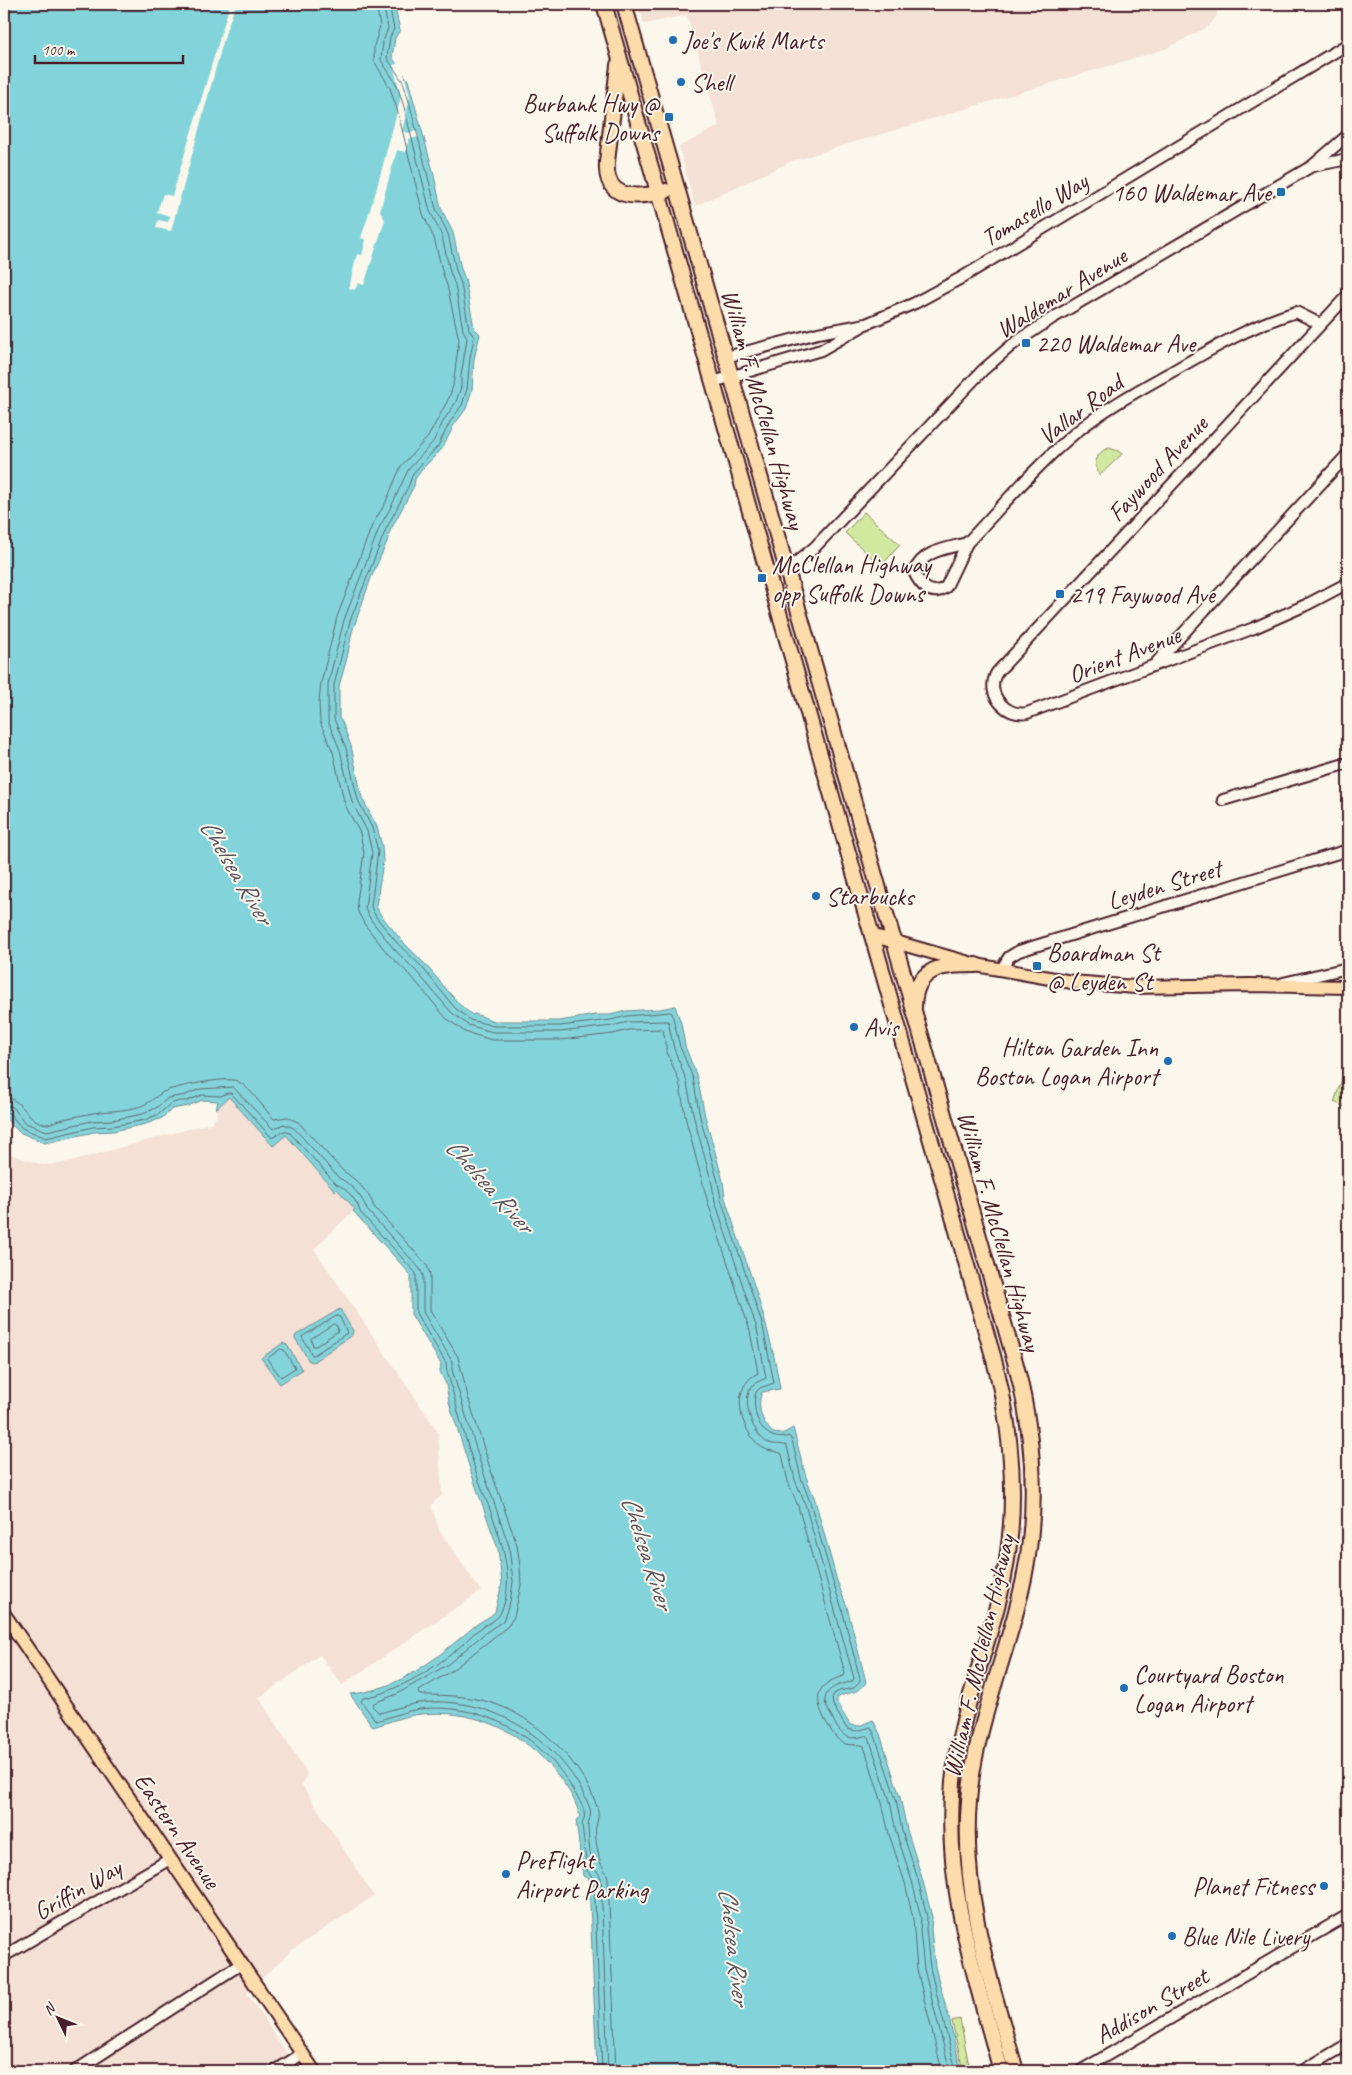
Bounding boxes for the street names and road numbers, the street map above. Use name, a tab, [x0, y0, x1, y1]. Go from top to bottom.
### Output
street label: Tomasello Way	[975, 165, 1095, 254]
street label: Waldemar Avenue	[990, 239, 1134, 346]
street label: William F. McClellan Highway	[713, 286, 813, 535]
street label: Vallar Road	[1032, 365, 1133, 452]
street label: Faywood Avenue	[1101, 408, 1216, 528]
street label: Orient Avenue	[1064, 618, 1187, 691]
street label: Leyden Street	[1104, 851, 1228, 917]
street label: William F. McClellan Highway	[949, 1108, 1049, 1357]
street label: William F. McClellan Highway	[936, 1529, 1023, 1781]
street label: Eastern Avenue	[127, 1767, 229, 1896]
street label: Griffin Way	[28, 1851, 129, 1928]
street label: Addison Street	[1089, 1959, 1216, 2051]

